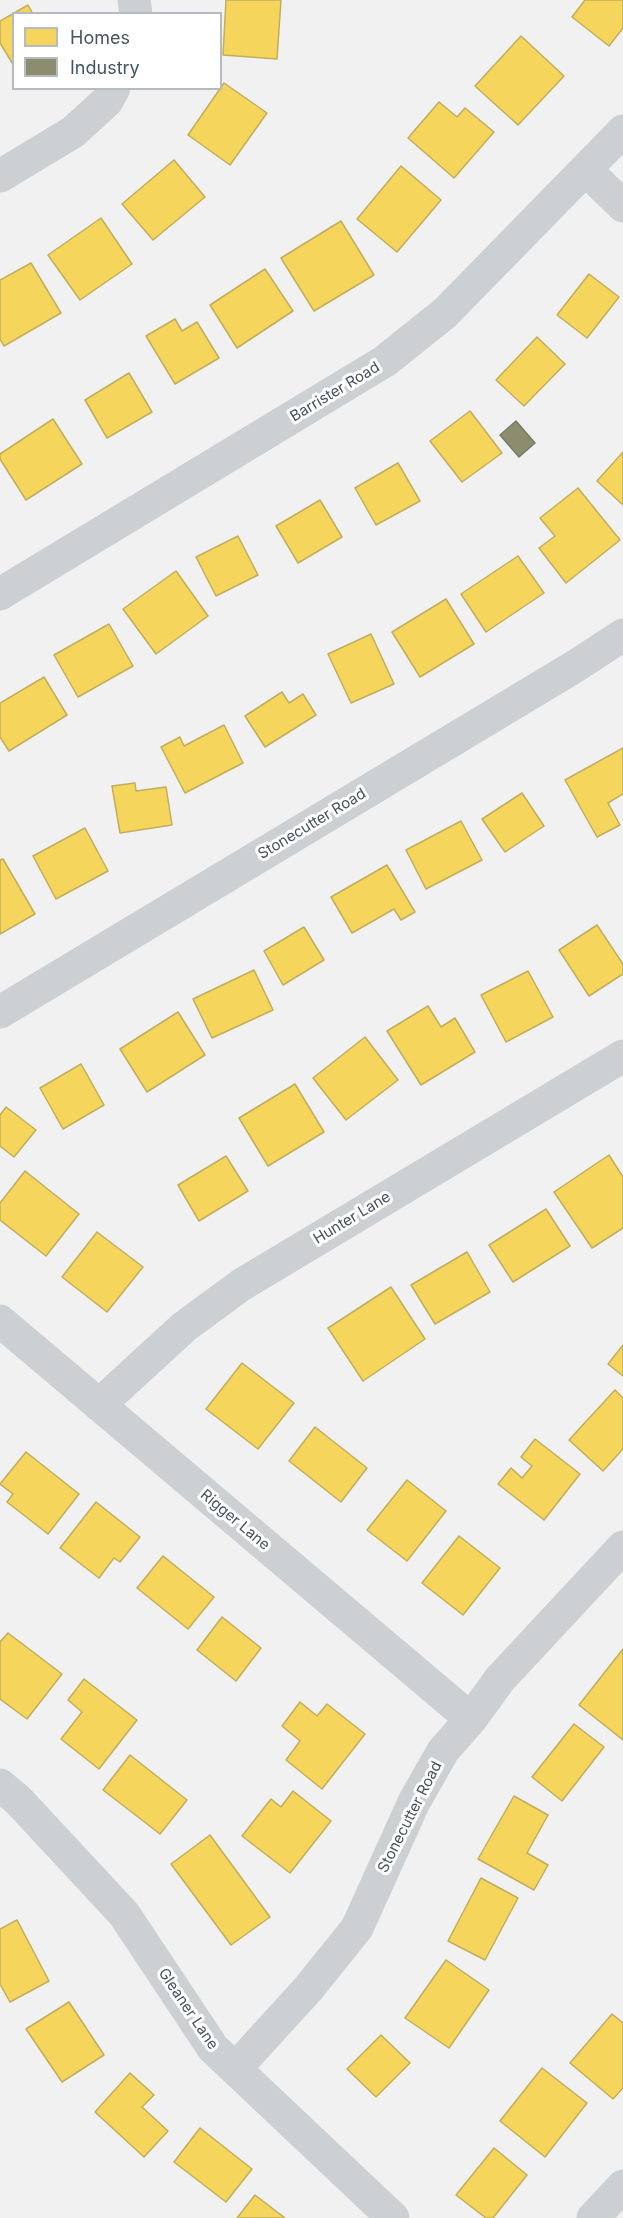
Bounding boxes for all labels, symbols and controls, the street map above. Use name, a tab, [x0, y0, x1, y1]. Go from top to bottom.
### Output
legend	[12, 12, 222, 90]
text: Homes	[70, 27, 130, 48]
text: Industry	[70, 57, 140, 78]
street label: Barrister Road	[287, 358, 383, 426]
street label: Stonecutter Road	[255, 785, 369, 863]
street label: Hunter Lane	[310, 1188, 394, 1248]
street label: Rigger Lane	[197, 1486, 273, 1554]
street label: Stonecutter Road	[374, 1758, 446, 1876]
street label: Gleaner Lane	[154, 1965, 222, 2053]

